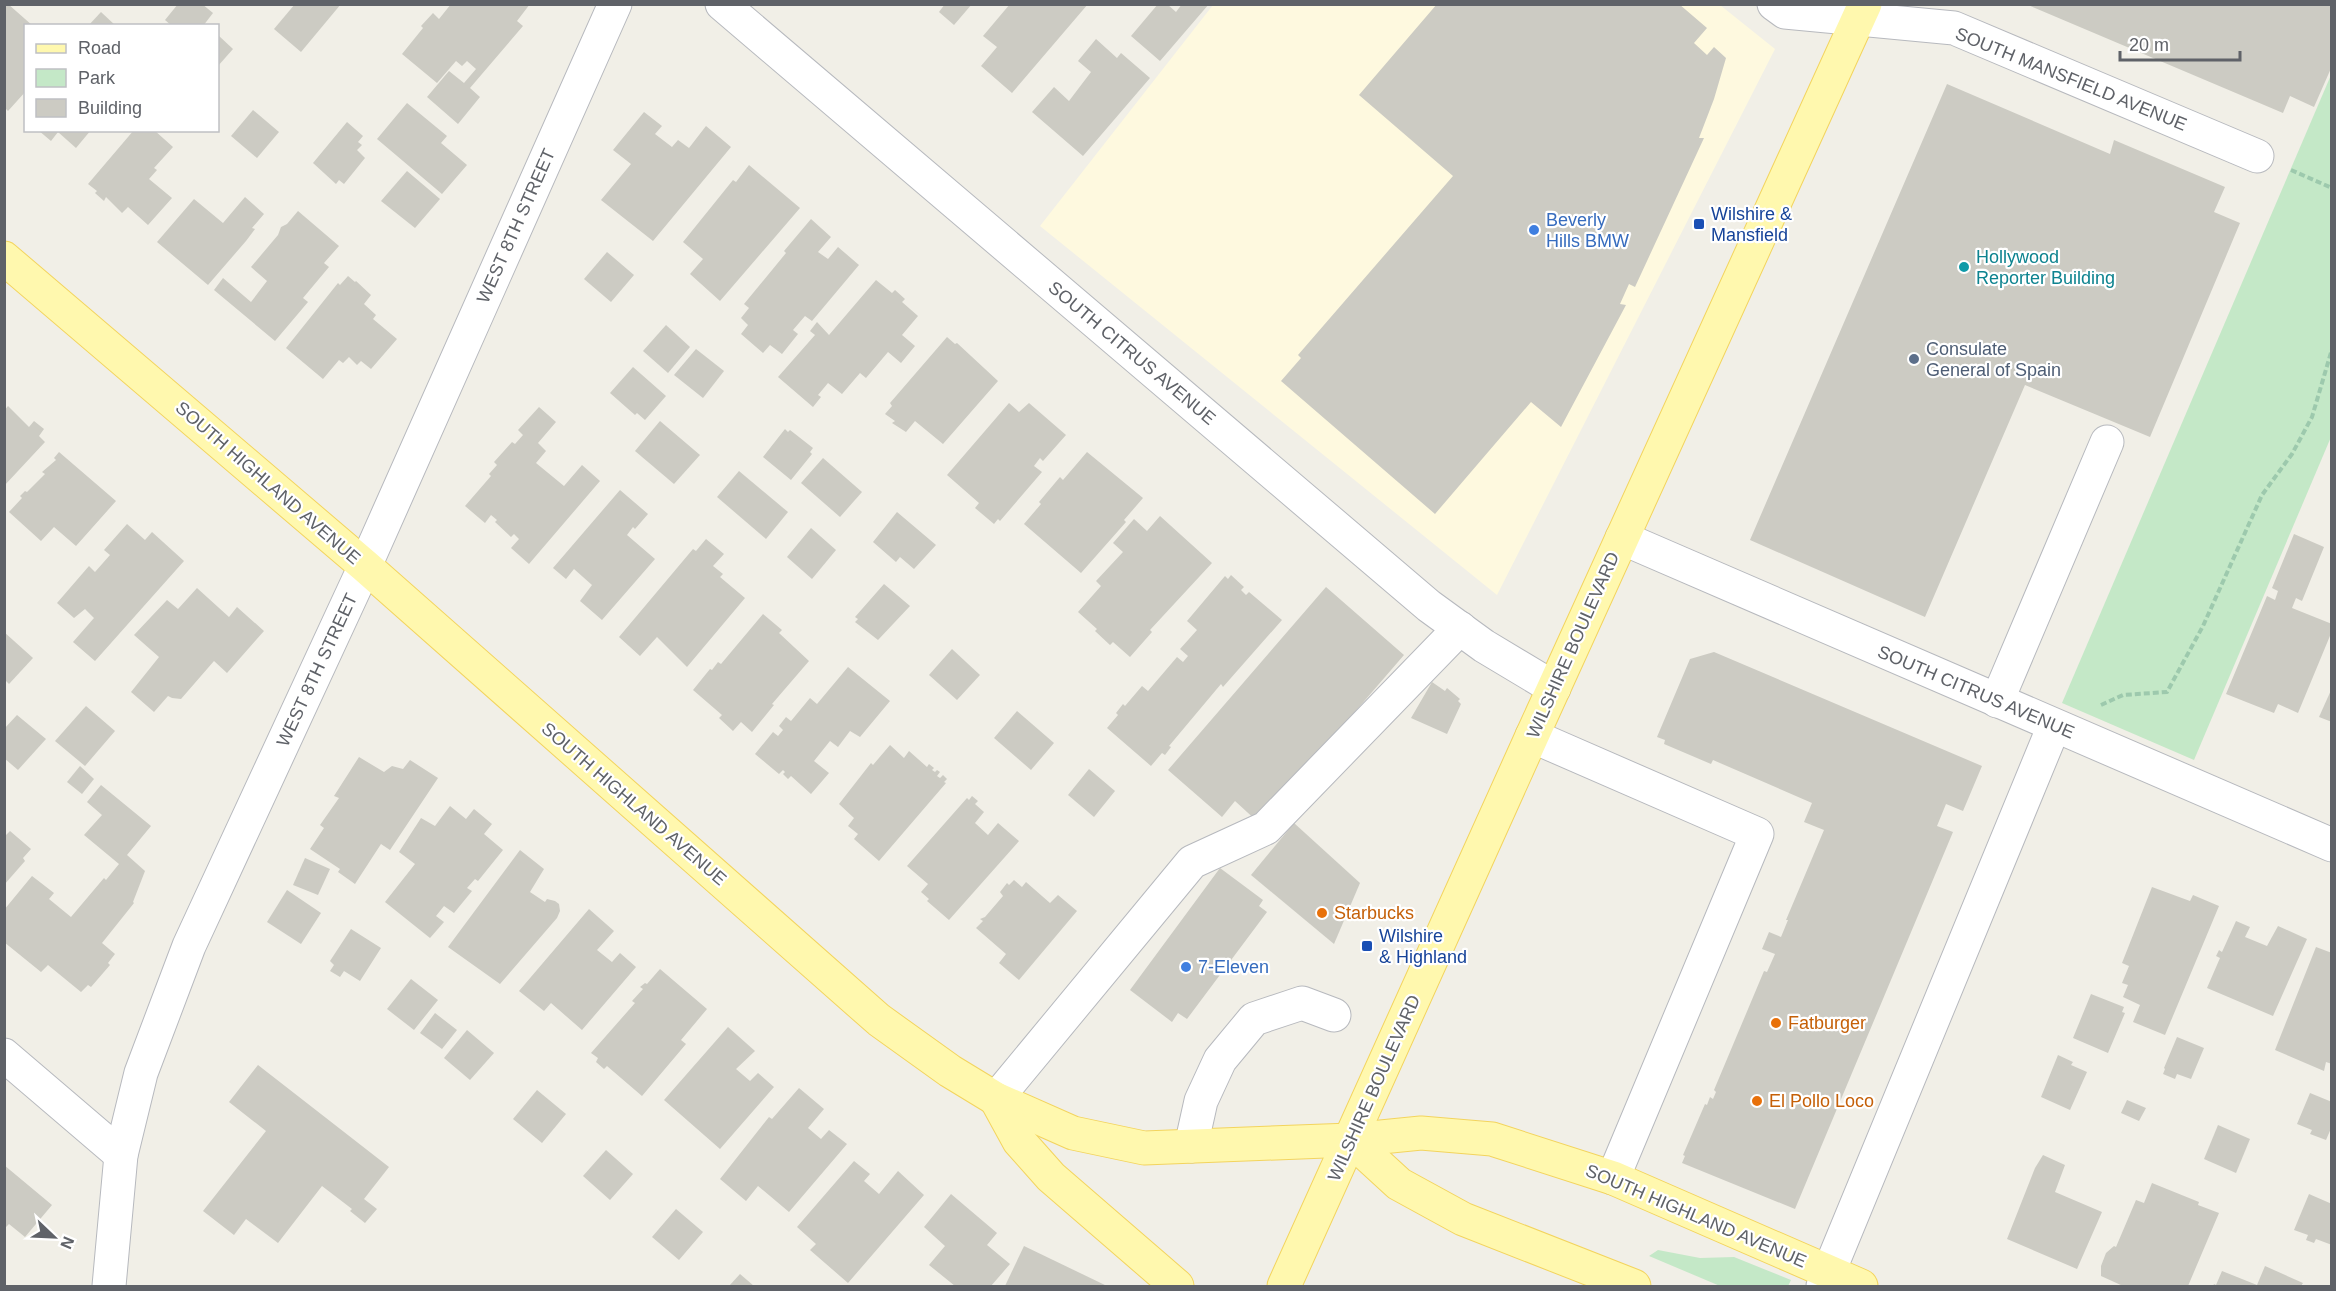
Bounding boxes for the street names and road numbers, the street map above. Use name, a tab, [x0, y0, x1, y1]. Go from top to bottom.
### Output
street label: SOUTH MANSFIELD AVENUE	[1952, 23, 2190, 135]
street label: WEST 8TH STREET	[473, 146, 559, 306]
street label: SOUTH CITRUS AVENUE	[1044, 277, 1220, 429]
street label: SOUTH HIGHLAND AVENUE	[172, 397, 364, 569]
street label: WILSHIRE BOULEVARD	[1523, 549, 1623, 741]
street label: WEST 8TH STREET	[273, 590, 361, 750]
street label: SOUTH CITRUS AVENUE	[1875, 641, 2077, 743]
street label: SOUTH HIGHLAND AVENUE	[538, 718, 730, 890]
street label: WILSHIRE BOULEVARD	[1324, 992, 1424, 1184]
street label: SOUTH HIGHLAND AVENUE	[1583, 1160, 1809, 1272]

